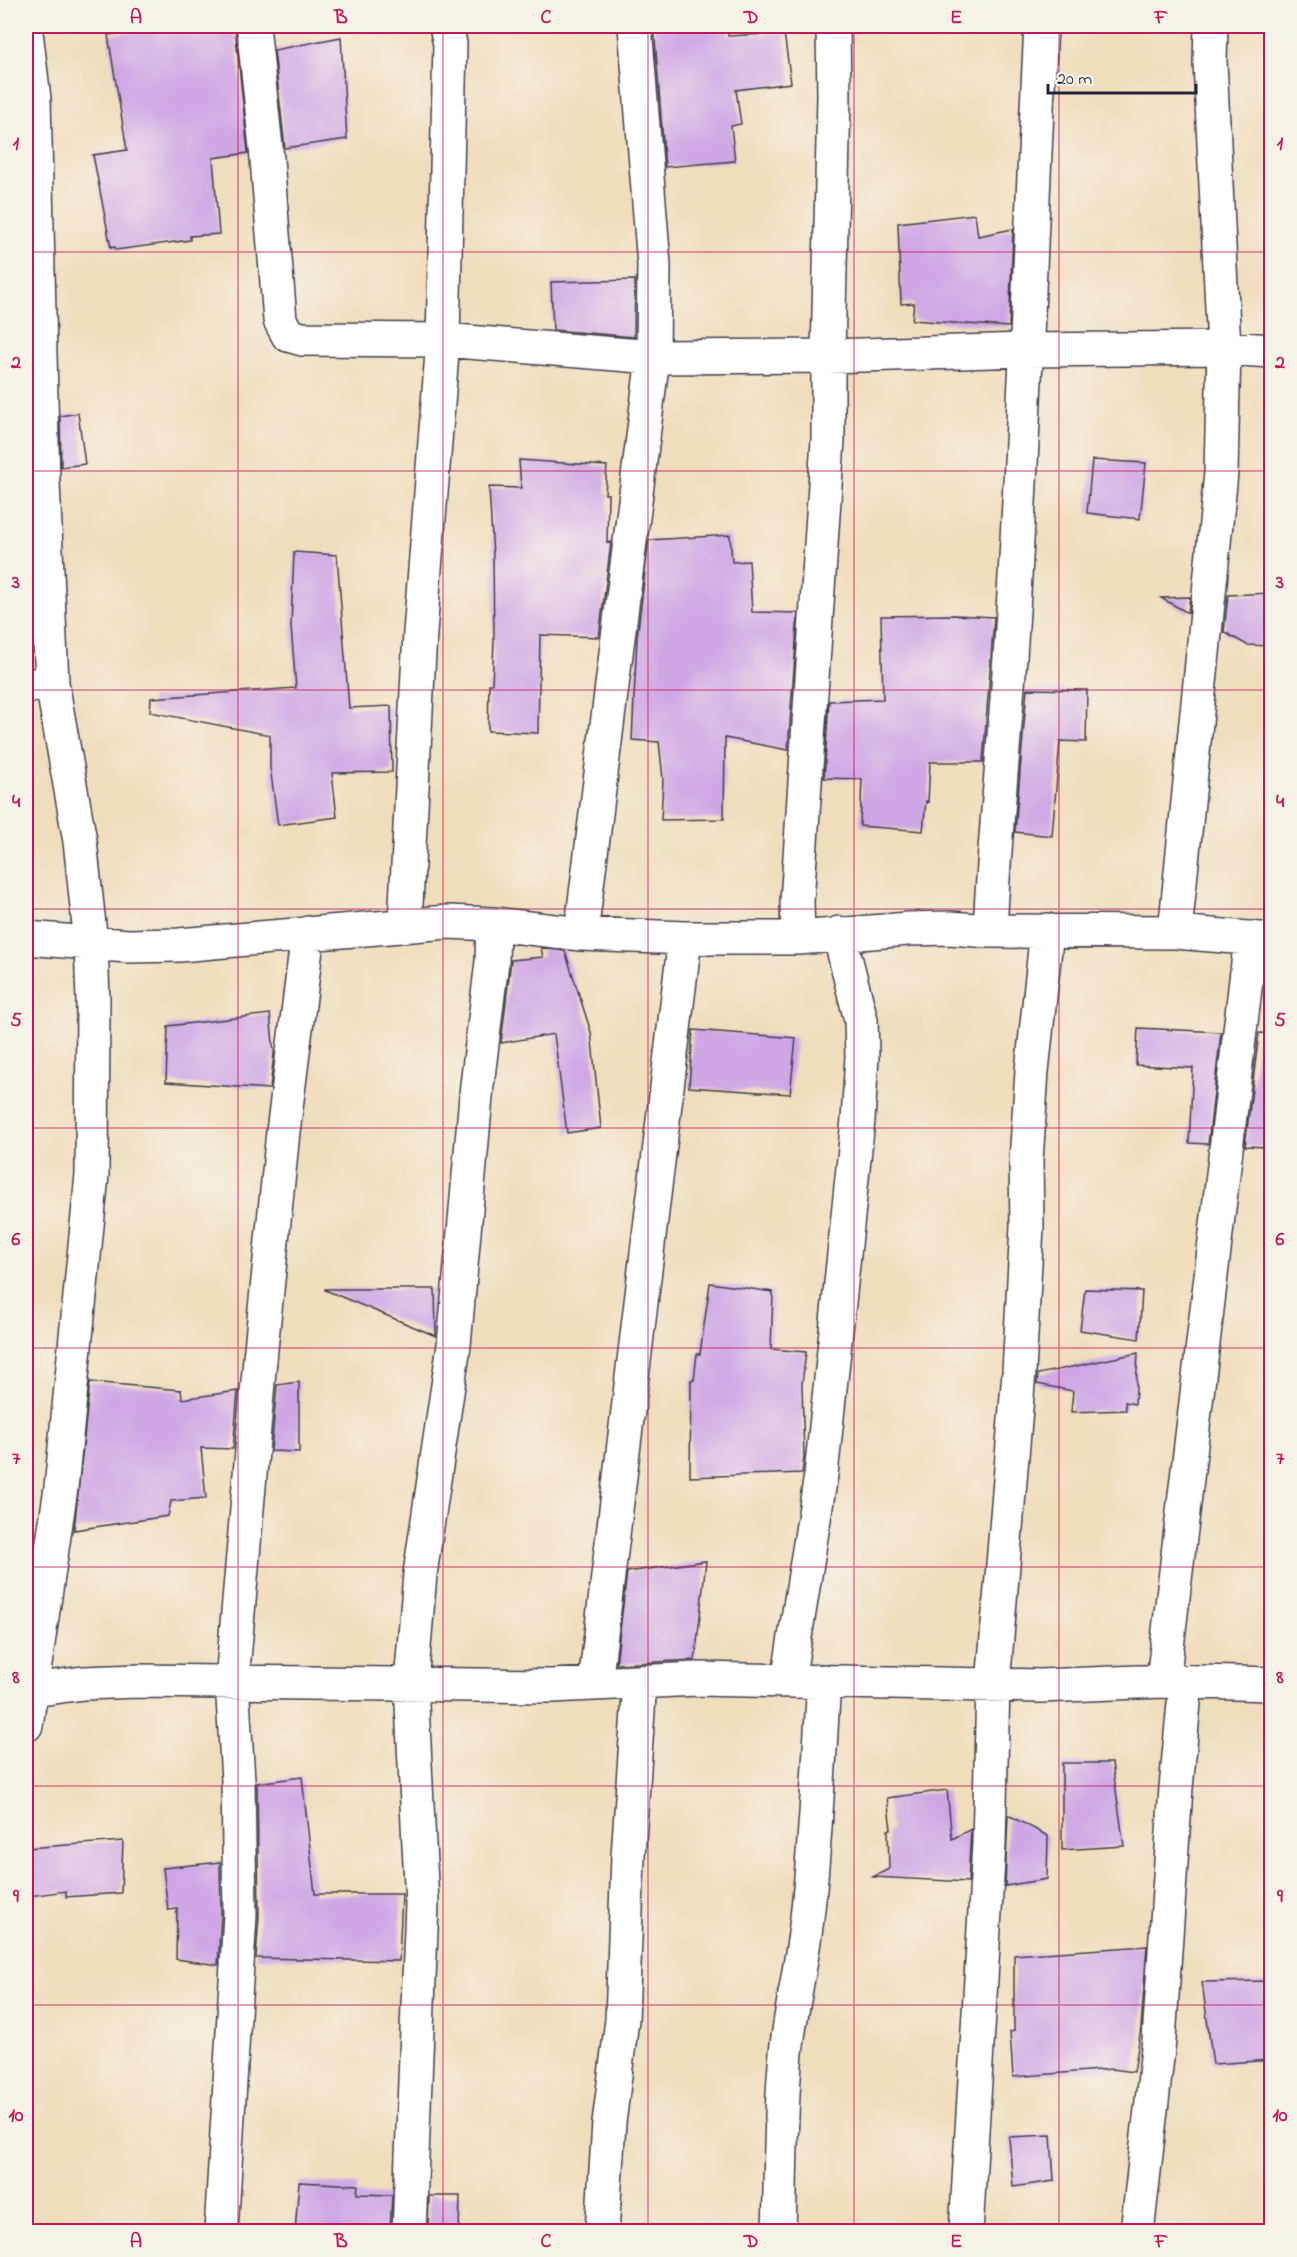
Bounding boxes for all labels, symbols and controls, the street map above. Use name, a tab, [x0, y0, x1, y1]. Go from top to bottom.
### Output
text: A	[130, 4, 142, 33]
text: B	[333, 4, 348, 33]
text: C	[541, 4, 552, 33]
text: D	[743, 4, 758, 33]
text: E	[950, 4, 962, 33]
text: F	[1154, 4, 1168, 33]
scale bar	[1048, 57, 1196, 95]
text: 20 m	[1057, 67, 1092, 93]
text: 1	[13, 130, 20, 159]
text: 1	[1277, 130, 1284, 159]
text: 2	[10, 349, 21, 378]
text: 2	[1274, 349, 1285, 378]
text: 3	[11, 569, 20, 598]
text: 3	[1275, 569, 1284, 598]
text: 4	[12, 788, 21, 817]
text: 4	[1276, 788, 1285, 817]
text: 5	[10, 1007, 22, 1036]
text: 5	[1274, 1007, 1286, 1036]
text: 6	[12, 1226, 21, 1255]
text: 6	[1276, 1226, 1285, 1255]
text: 7	[12, 1445, 21, 1474]
text: 7	[1276, 1445, 1285, 1474]
text: 8	[11, 1664, 20, 1693]
text: 8	[1275, 1664, 1284, 1693]
text: 9	[12, 1883, 20, 1912]
text: 9	[1276, 1883, 1284, 1912]
text: 10	[9, 2102, 24, 2131]
text: 10	[1273, 2102, 1288, 2131]
text: A	[130, 2228, 142, 2257]
text: B	[333, 2228, 348, 2257]
text: C	[541, 2228, 552, 2257]
text: D	[743, 2228, 758, 2257]
text: E	[950, 2228, 962, 2257]
text: F	[1154, 2228, 1168, 2257]

